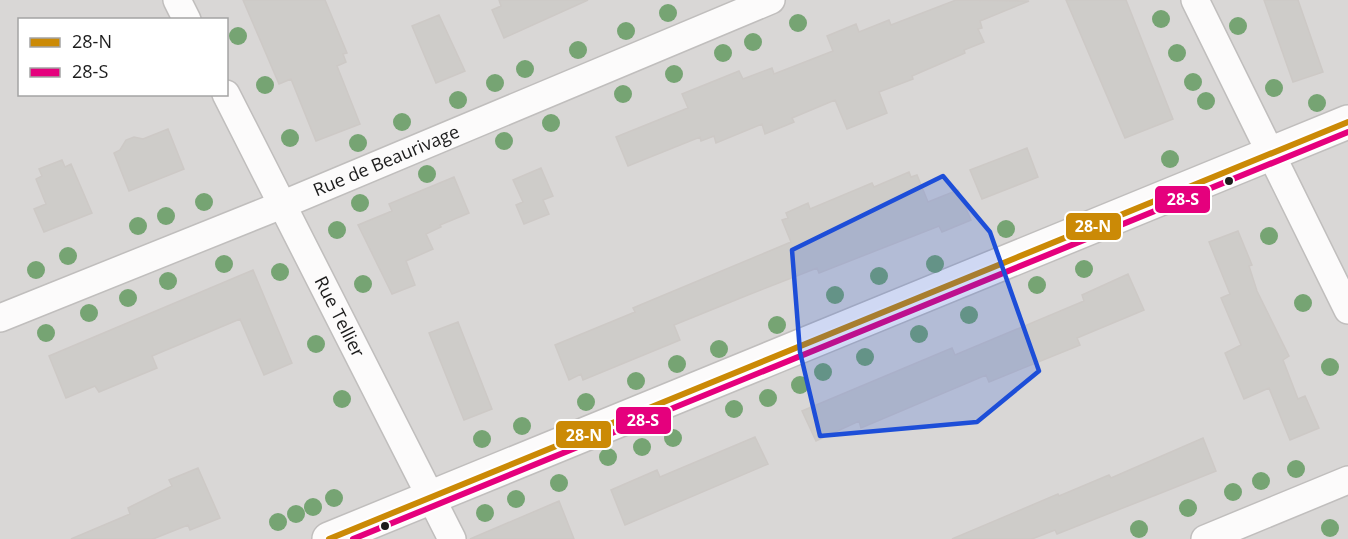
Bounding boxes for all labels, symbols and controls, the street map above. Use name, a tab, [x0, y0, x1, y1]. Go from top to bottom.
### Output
legend	[18, 18, 228, 96]
text: 28-N	[72, 29, 112, 53]
text: 28-S	[72, 59, 108, 83]
street label: Rue de Beaurivage	[309, 119, 463, 201]
unlabelled marker	[1223, 175, 1235, 187]
line badge: 28-S	[1154, 185, 1211, 214]
text: 28-S	[1167, 188, 1199, 210]
line badge: 28-N	[1065, 212, 1122, 241]
text: 28-N	[1075, 215, 1111, 237]
street label: Rue Tellier	[309, 272, 371, 362]
line badge: 28-S	[615, 406, 672, 435]
text: 28-S	[627, 409, 659, 431]
line badge: 28-N	[555, 420, 612, 449]
text: 28-N	[566, 424, 602, 446]
unlabelled marker	[379, 520, 391, 532]

